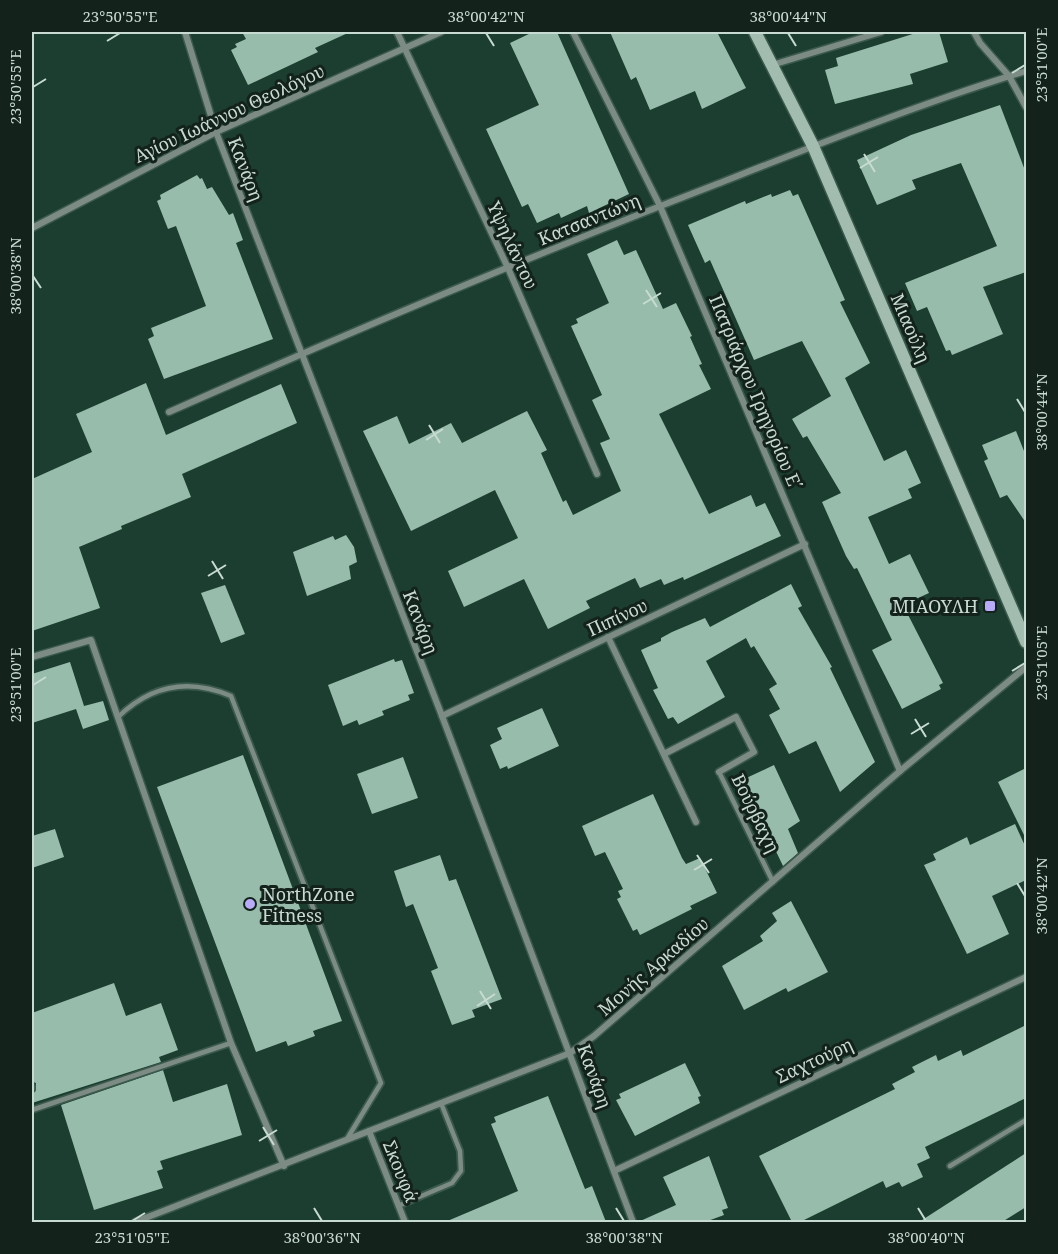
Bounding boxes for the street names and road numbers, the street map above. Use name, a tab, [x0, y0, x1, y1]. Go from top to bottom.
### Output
street label: Αγίου Ιωάννου Θεολόγου	[130, 58, 328, 168]
street label: Κανάρη	[223, 134, 269, 204]
street label: Κατσαντώνη	[534, 188, 644, 250]
street label: Υψηλάντου	[482, 196, 544, 293]
street label: Μιαούλη	[886, 290, 936, 366]
street label: Πατριάρχου Γρηγορίου Ε΄	[704, 291, 808, 493]
street label: Κανάρη	[398, 587, 444, 657]
street label: Πιπίνου	[583, 593, 651, 641]
street label: Βούρβαχη	[727, 770, 785, 856]
street label: Μονής Αρκαδίου	[593, 911, 713, 1021]
street label: Σαχτούρη	[772, 1032, 856, 1088]
street label: Κανάρη	[572, 1041, 618, 1111]
street label: Σκουφά	[378, 1137, 424, 1206]

